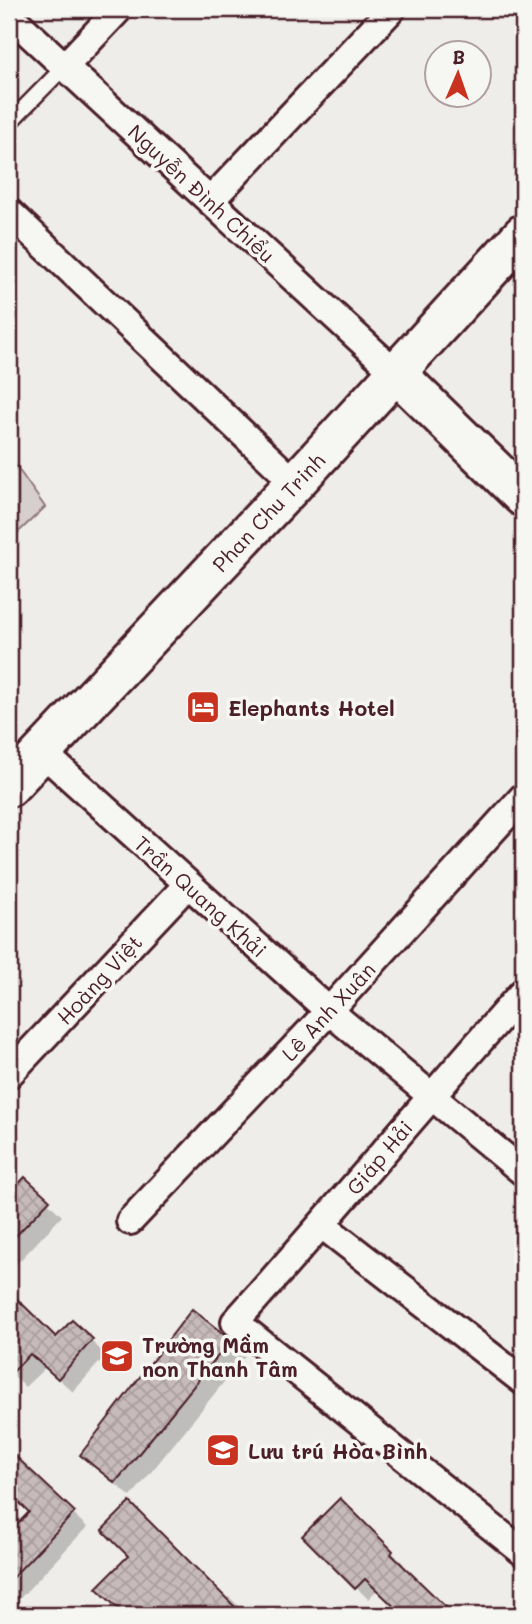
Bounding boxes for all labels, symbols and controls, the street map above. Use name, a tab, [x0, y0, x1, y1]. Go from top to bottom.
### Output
north arrow	[424, 38, 494, 108]
text: B	[452, 44, 465, 69]
street label: Nguyễn Đình Chiểu	[123, 118, 281, 268]
street label: Phan Chu Trinh	[206, 447, 330, 577]
hotel icon: Elephants Hotel	[184, 688, 222, 726]
place label: Elephants Hotel	[228, 694, 395, 721]
street label: Trần Quang Khải	[129, 829, 273, 963]
street label: Hoàng Việt	[51, 928, 147, 1030]
street label: Lê Anh Xuân	[275, 956, 381, 1066]
street label: Giáp Hải	[340, 1114, 418, 1200]
place label: Trường Mầm non Thanh Tâm	[142, 1331, 298, 1382]
school or university icon: Trường Mầm non Thanh Tâm	[98, 1337, 136, 1375]
school or university icon: Lưu trú Hòa Bình	[204, 1431, 242, 1469]
place label: Lưu trú Hòa Bình	[248, 1437, 428, 1464]

